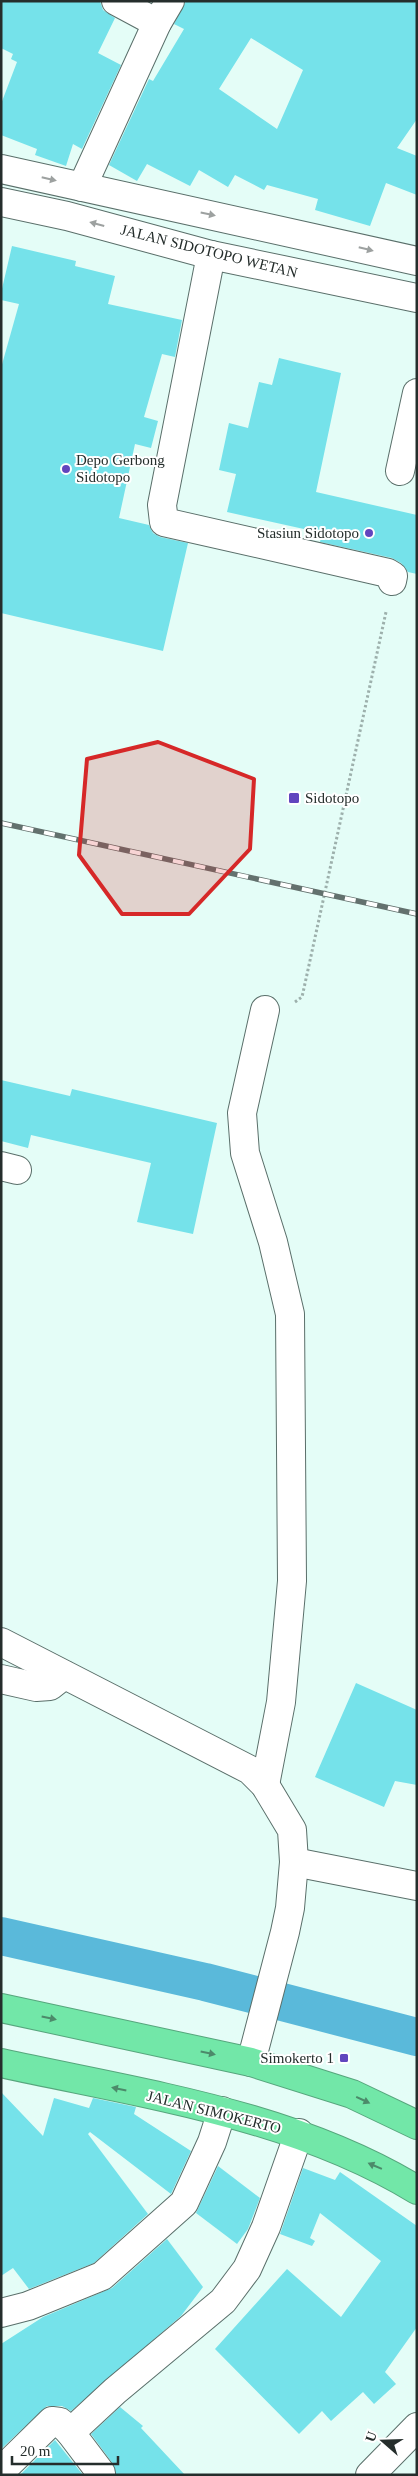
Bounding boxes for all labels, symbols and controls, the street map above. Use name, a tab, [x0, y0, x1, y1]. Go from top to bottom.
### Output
one-way arrow	[41, 175, 56, 183]
one-way arrow	[200, 210, 215, 218]
one-way arrow	[89, 219, 104, 227]
street label: JALAN SIDOTOPO WETAN	[119, 221, 299, 281]
one-way arrow	[359, 245, 374, 253]
place label: Depo Gerbong Sidotopo	[76, 452, 165, 485]
marker: Depo Gerbong Sidotopo	[60, 463, 72, 475]
place label: Stasiun Sidotopo	[257, 525, 359, 541]
marker: Stasiun Sidotopo	[363, 527, 375, 539]
place label: Sidotopo	[305, 790, 359, 806]
marker: Sidotopo	[287, 791, 301, 805]
one-way arrow	[41, 2015, 57, 2023]
one-way arrow	[200, 2049, 215, 2057]
place label: Simokerto 1	[260, 2050, 334, 2066]
marker: Simokerto 1	[338, 2052, 350, 2064]
one-way arrow	[112, 2085, 127, 2093]
street label: JALAN SIMOKERTO	[145, 2088, 283, 2136]
one-way arrow	[356, 2096, 370, 2104]
one-way arrow	[367, 2161, 382, 2169]
north arrow	[358, 2416, 408, 2466]
text: U	[362, 2429, 380, 2444]
scale bar	[12, 2434, 119, 2466]
text: 20 m	[20, 2443, 51, 2459]

